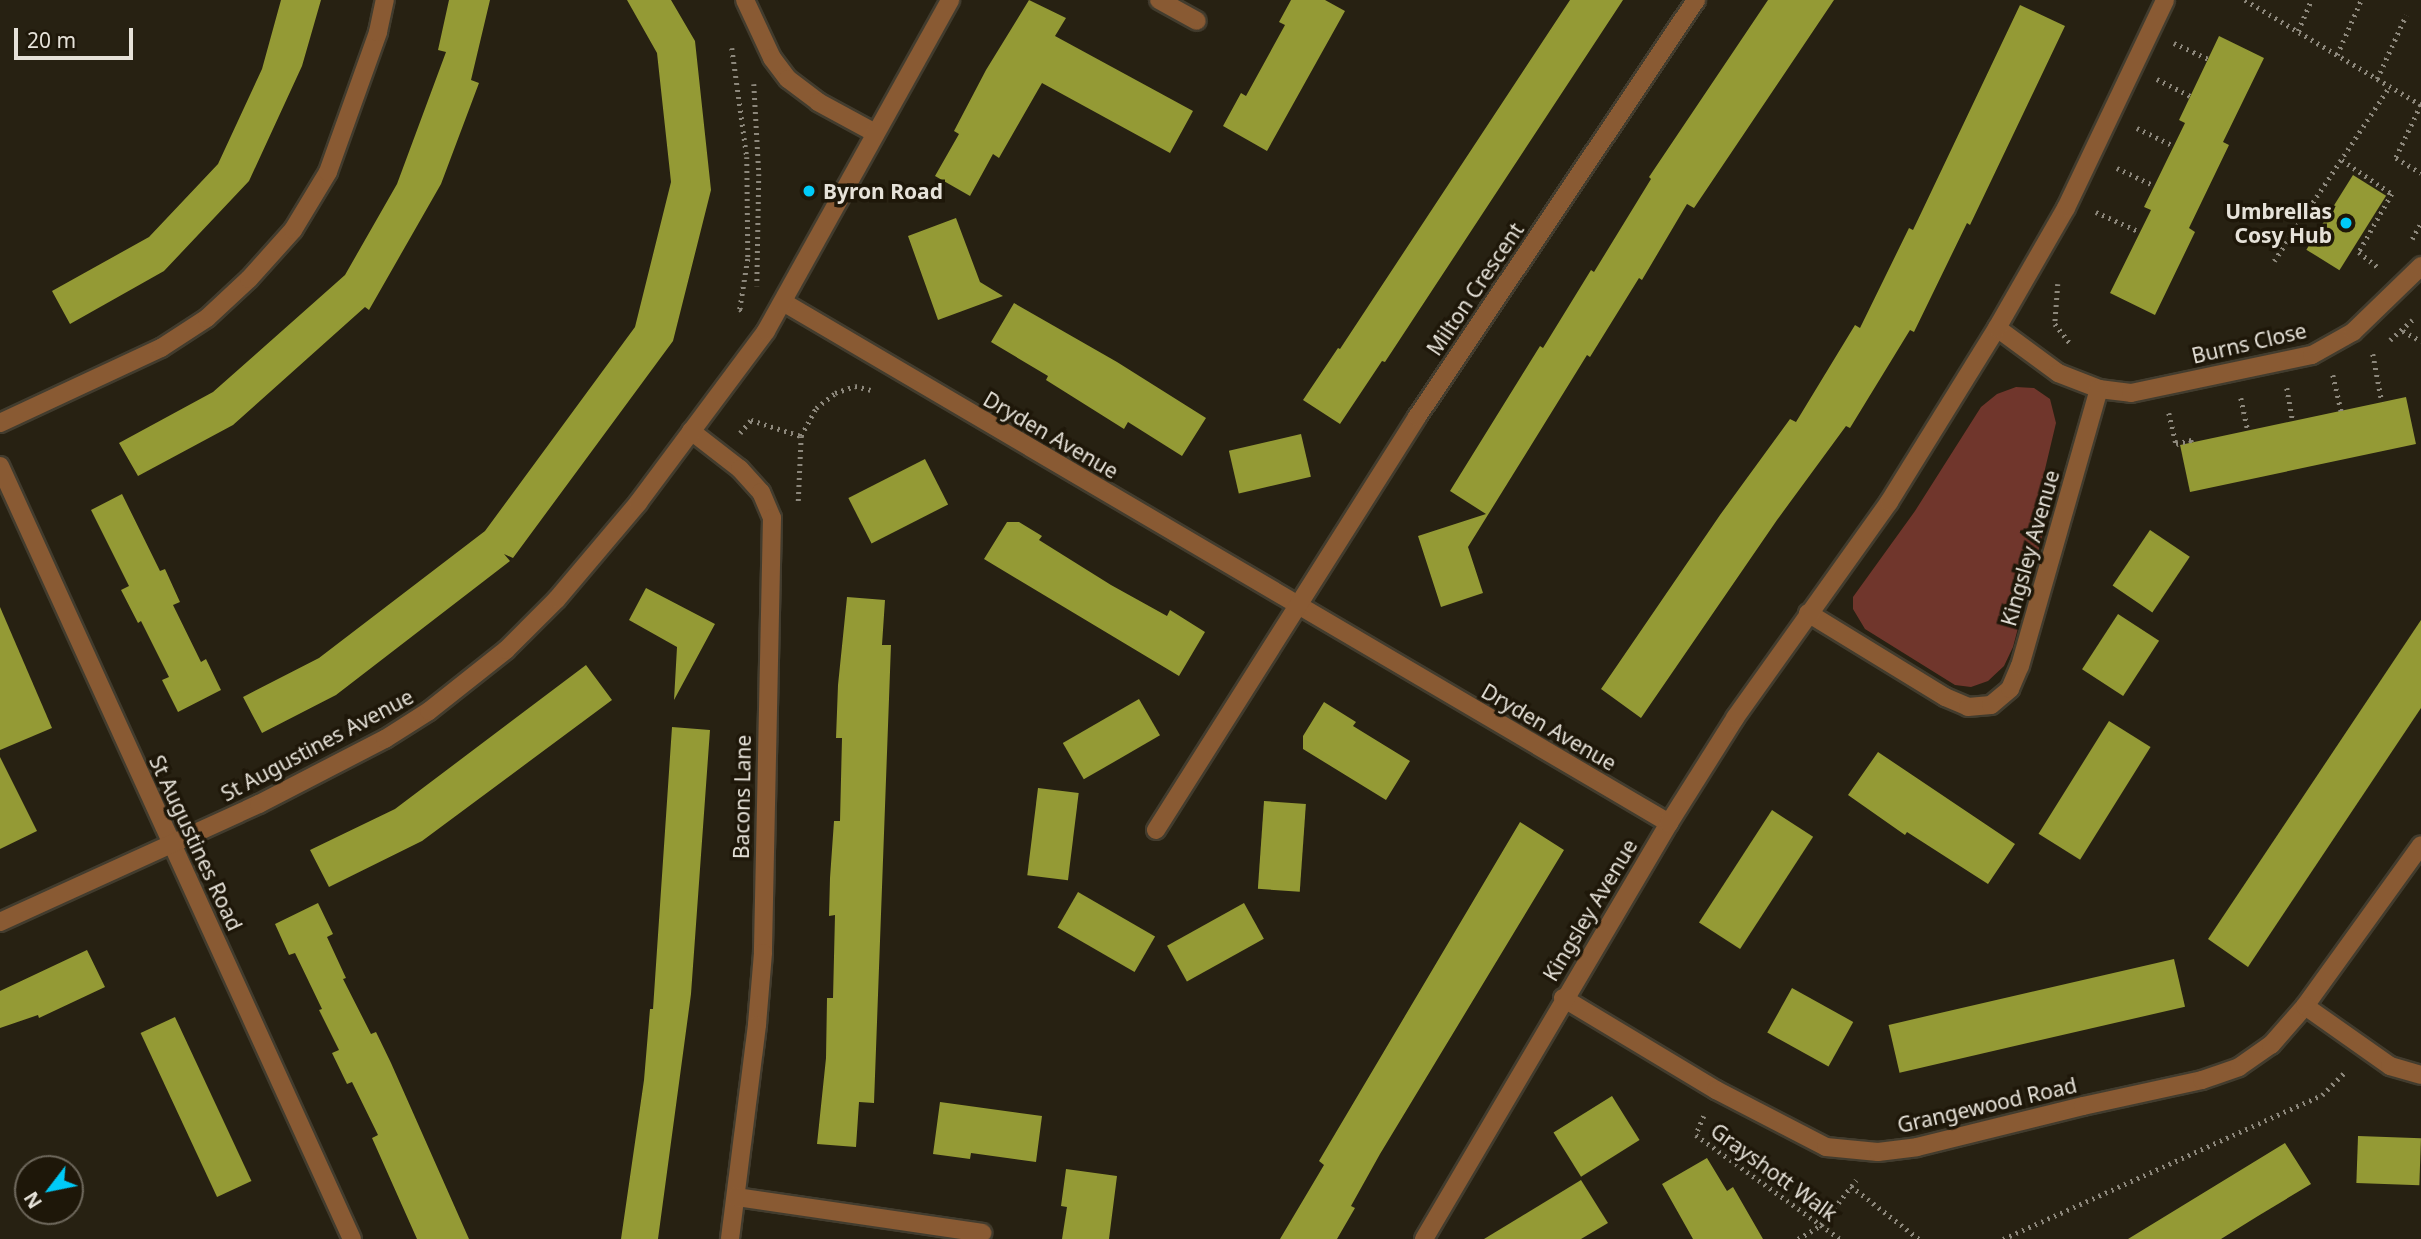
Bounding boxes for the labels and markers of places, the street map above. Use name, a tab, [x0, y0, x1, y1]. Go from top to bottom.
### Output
place label: Byron Road	[823, 178, 943, 204]
marker: Byron Road	[801, 183, 817, 199]
place label: Umbrellas Cosy Hub	[2225, 198, 2332, 248]
marker: Umbrellas Cosy Hub	[2338, 215, 2354, 231]

